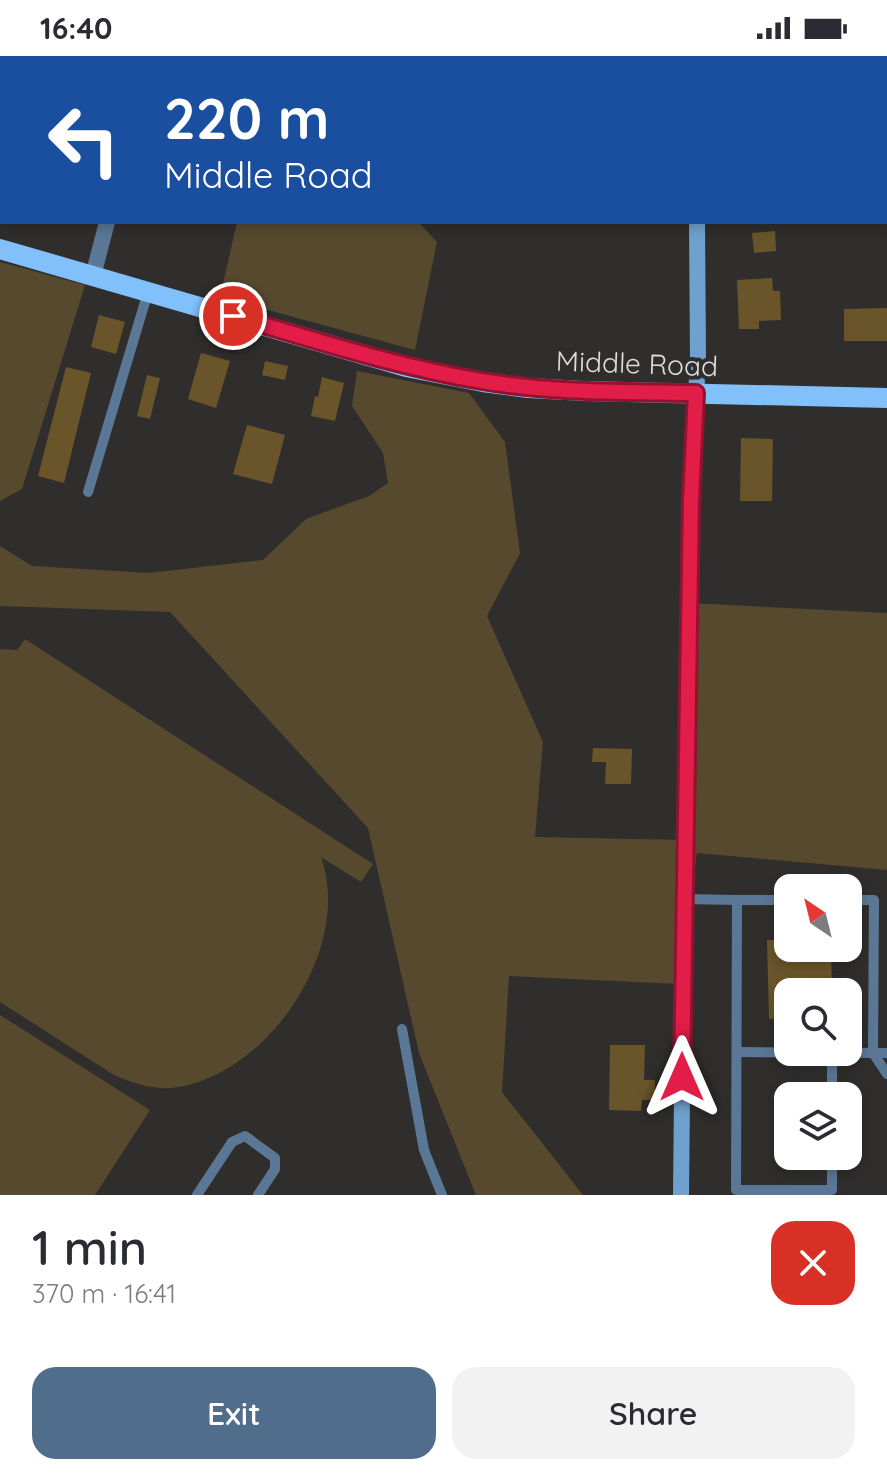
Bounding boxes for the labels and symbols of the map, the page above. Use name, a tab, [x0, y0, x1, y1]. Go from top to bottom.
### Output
pin	[199, 282, 267, 350]
street label: Middle Road	[555, 343, 719, 383]
north arrow	[774, 874, 862, 962]
position arrow	[640, 1035, 724, 1119]

